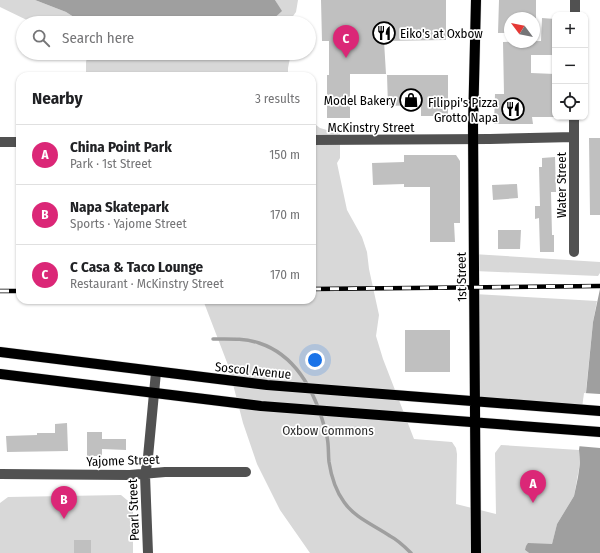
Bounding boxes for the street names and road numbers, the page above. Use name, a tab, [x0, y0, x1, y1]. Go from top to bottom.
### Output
street label: McKinstry Street	[328, 120, 415, 135]
street label: Water Street	[554, 151, 569, 218]
street label: 1st Street	[454, 251, 469, 302]
street label: Soscol Avenue	[214, 359, 292, 382]
street label: Yajome Street	[86, 452, 161, 469]
street label: Pearl Street	[125, 478, 142, 541]

